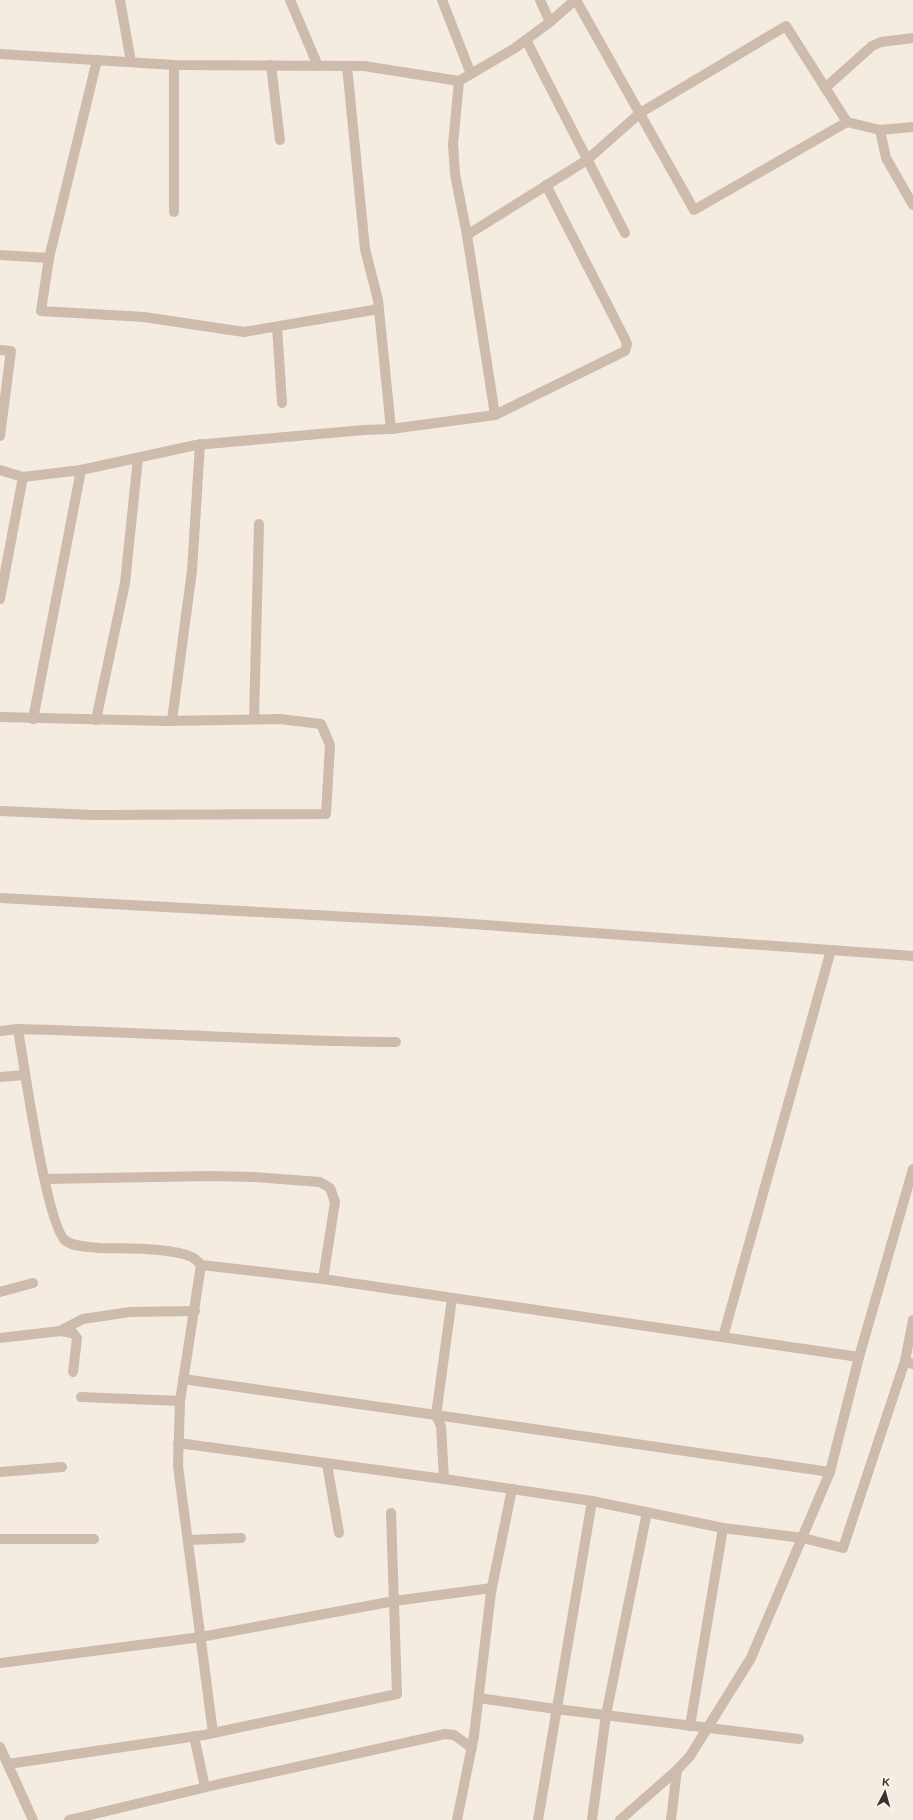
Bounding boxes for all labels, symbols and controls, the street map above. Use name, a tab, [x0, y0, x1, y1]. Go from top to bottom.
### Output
north arrow	[865, 1772, 905, 1812]
text: K	[881, 1776, 891, 1788]

